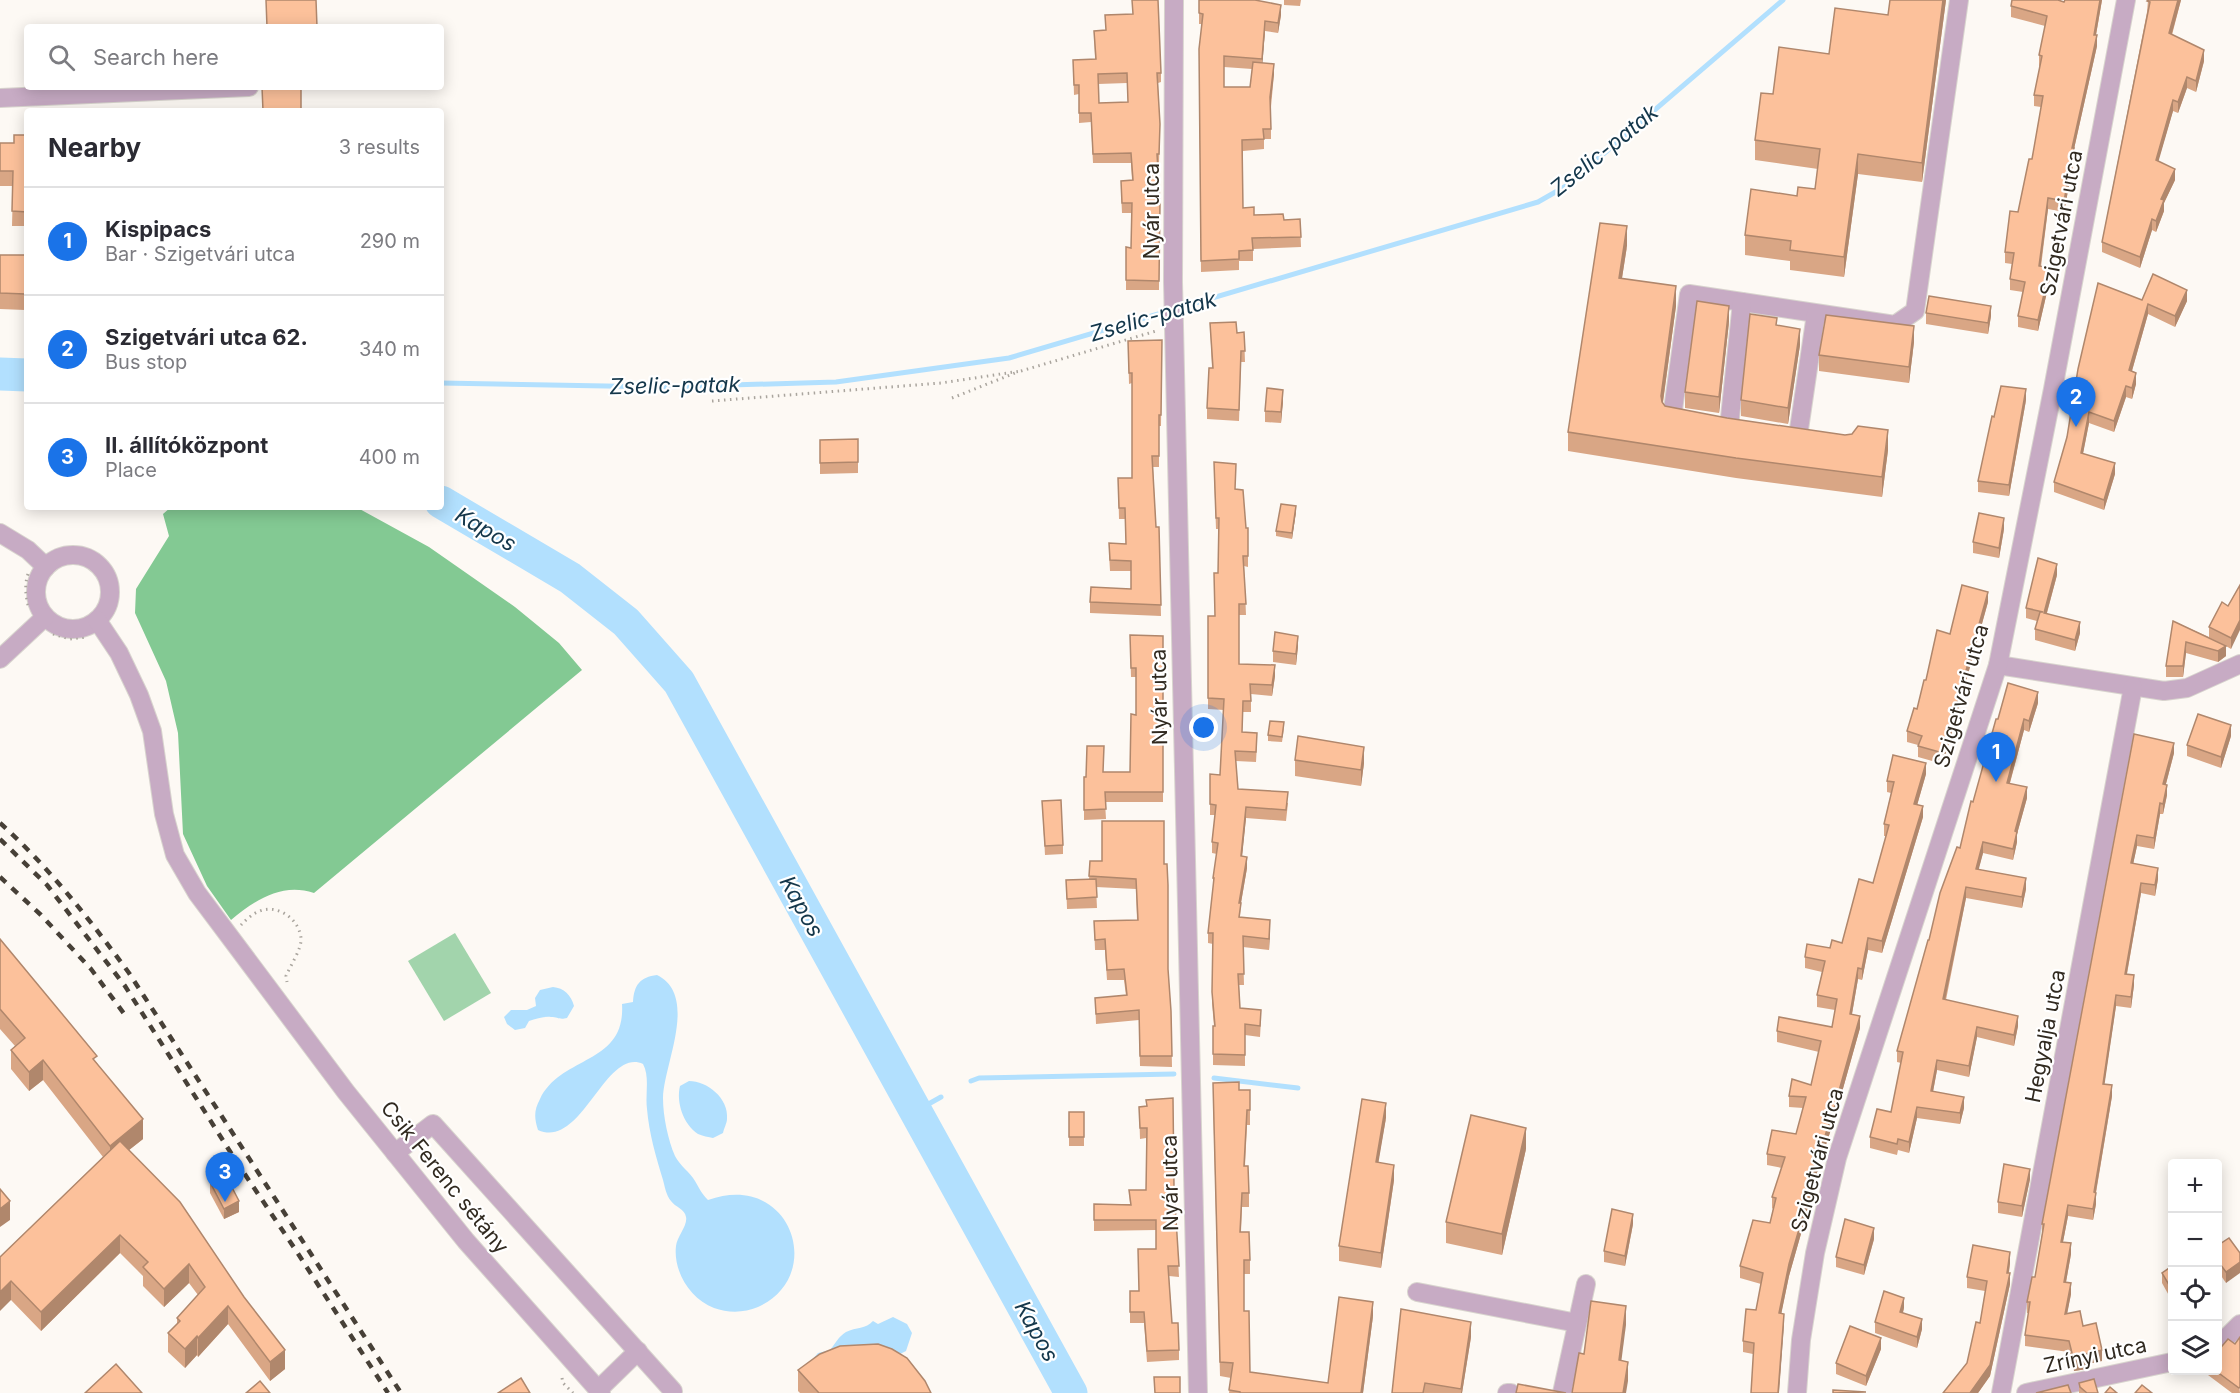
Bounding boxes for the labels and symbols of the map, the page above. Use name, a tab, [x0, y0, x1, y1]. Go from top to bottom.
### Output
water label: Zselic-patak	[1545, 98, 1664, 201]
street label: Szigetvári utca	[2035, 148, 2087, 298]
street label: Nyár utca	[1139, 163, 1164, 259]
water label: Zselic-patak	[1086, 285, 1220, 347]
water label: Zselic-patak	[609, 371, 742, 399]
pin: 2	[2056, 378, 2096, 427]
water label: Kapos	[451, 501, 521, 557]
street label: Szigetvári utca	[1929, 621, 1993, 771]
street label: Nyár utca	[1146, 649, 1172, 745]
your location	[1189, 713, 1218, 742]
pin: 1	[1976, 732, 2016, 782]
water label: Kapos	[775, 871, 829, 941]
street label: Hegyalja utca	[2020, 967, 2070, 1105]
street label: Szigetvári utca	[1786, 1085, 1848, 1235]
street label: Csik Ferenc sétány	[376, 1096, 514, 1258]
street label: Nyár utca	[1157, 1135, 1183, 1231]
pin: 3	[206, 1152, 244, 1202]
water label: Kapos	[1010, 1296, 1064, 1366]
street label: Zrínyi utca	[2041, 1332, 2149, 1378]

